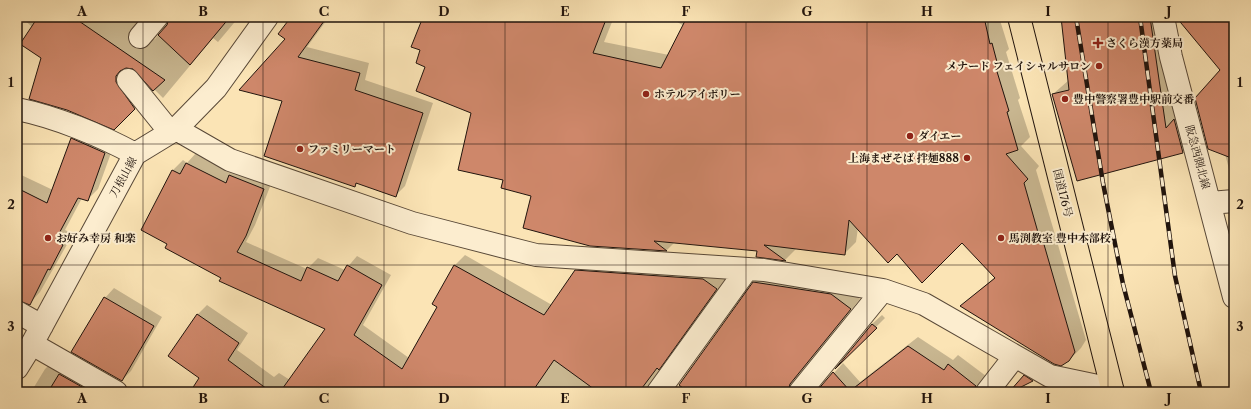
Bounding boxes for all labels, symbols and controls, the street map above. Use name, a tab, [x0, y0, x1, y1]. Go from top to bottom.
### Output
text: A	[76, 3, 88, 19]
text: B	[198, 3, 208, 19]
text: C	[319, 3, 329, 19]
text: D	[438, 3, 450, 19]
text: E	[560, 3, 570, 19]
text: F	[682, 3, 691, 19]
text: G	[801, 3, 813, 19]
text: H	[921, 3, 933, 19]
text: I	[1045, 3, 1051, 19]
text: J	[1164, 3, 1172, 19]
place label: さくら漢方薬局	[1106, 36, 1183, 50]
marker: さくら漢方薬局	[1093, 38, 1103, 48]
place label: メナード フェイシャルサロン	[946, 59, 1091, 73]
marker: メナード フェイシャルサロン	[1094, 61, 1104, 71]
text: 1	[8, 74, 14, 90]
text: 1	[1237, 74, 1243, 90]
place label: ホテルアイボリー	[654, 87, 740, 101]
marker: ホテルアイボリー	[641, 89, 651, 99]
place label: 豊中警察署豊中駅前交番	[1073, 92, 1195, 106]
marker: 豊中警察署豊中駅前交番	[1060, 94, 1070, 104]
street label: 阪急西側北線	[1183, 123, 1213, 191]
place label: ダイエー	[918, 129, 961, 143]
marker: ダイエー	[905, 131, 915, 141]
place label: ファミリーマート	[308, 142, 396, 156]
marker: ファミリーマート	[295, 144, 305, 154]
place label: 上海まぜそば 拌麺888	[848, 151, 959, 165]
marker: 上海まぜそば 拌麺888	[962, 153, 972, 163]
street label: 刀根山線	[106, 154, 140, 200]
street label: 国道176号	[1050, 167, 1076, 219]
text: 2	[7, 196, 15, 212]
text: 2	[1236, 196, 1244, 212]
place label: お好み幸房 和楽	[56, 231, 136, 245]
place label: 馬渕教室 豊中本部校	[1009, 231, 1111, 245]
marker: お好み幸房 和楽	[43, 233, 53, 243]
marker: 馬渕教室 豊中本部校	[996, 233, 1006, 243]
text: 3	[7, 318, 15, 334]
text: 3	[1236, 318, 1244, 334]
text: A	[76, 390, 88, 406]
text: B	[198, 390, 208, 406]
text: C	[319, 390, 329, 406]
text: D	[438, 390, 450, 406]
text: E	[560, 390, 570, 406]
text: F	[682, 390, 691, 406]
text: G	[801, 390, 813, 406]
text: H	[921, 390, 933, 406]
text: I	[1045, 390, 1051, 406]
text: J	[1164, 390, 1172, 406]

